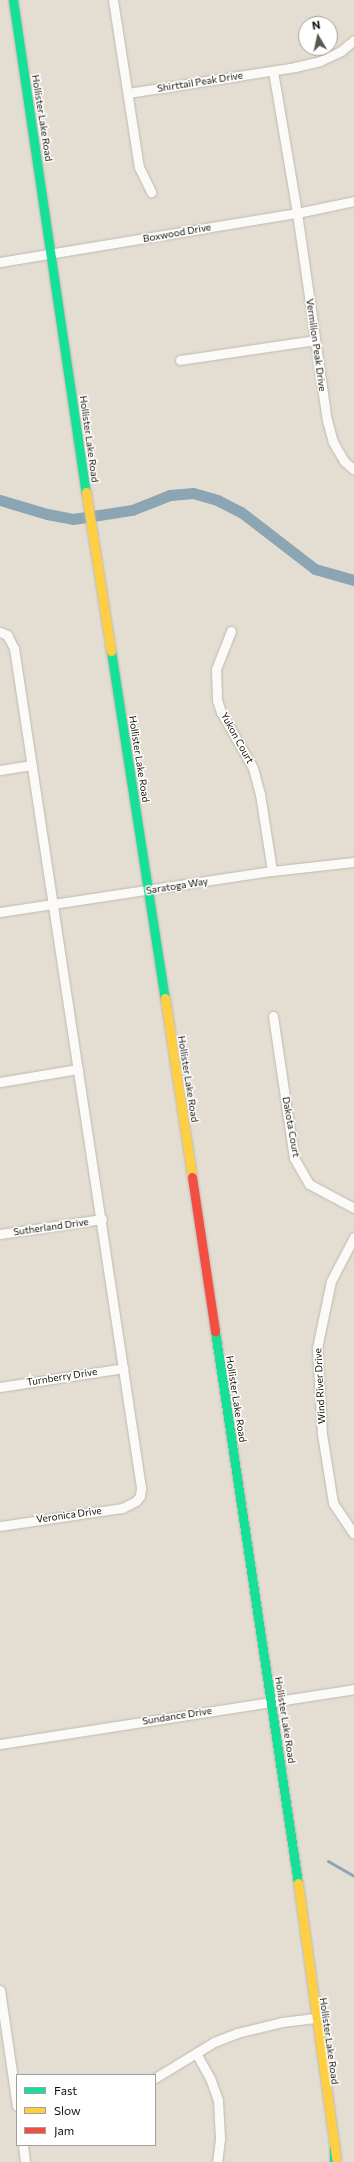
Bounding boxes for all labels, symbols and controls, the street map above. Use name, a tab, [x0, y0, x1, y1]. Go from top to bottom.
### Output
north arrow	[298, 16, 338, 56]
text: N	[311, 18, 321, 32]
street label: Shirttail Peak Drive	[156, 69, 244, 95]
street label: Hollister Lake Road	[29, 74, 55, 162]
street label: Boxwood Drive	[142, 221, 212, 245]
street label: Vermilion Peak Drive	[304, 298, 328, 392]
street label: Hollister Lake Road	[77, 395, 101, 483]
street label: Yukon Court	[218, 710, 256, 766]
street label: Hollister Lake Road	[126, 715, 152, 803]
street label: Saratoga Way	[145, 875, 209, 897]
street label: Hollister Lake Road	[175, 1035, 201, 1123]
street label: Dakota Court	[280, 1096, 302, 1158]
street label: Sutherland Drive	[13, 1216, 89, 1238]
street label: Wind River Drive	[312, 1348, 328, 1424]
street label: Hollister Lake Road	[223, 1355, 249, 1443]
street label: Turnberry Drive	[26, 1365, 98, 1389]
street label: Veronica Drive	[36, 1504, 102, 1526]
street label: Hollister Lake Road	[272, 1676, 298, 1764]
street label: Sundance Drive	[141, 1705, 213, 1727]
street label: Hollister Lake Road	[317, 1997, 341, 2085]
legend	[16, 2074, 156, 2146]
text: Fast	[54, 2083, 77, 2097]
text: Slow	[54, 2103, 81, 2117]
text: Jam	[54, 2123, 74, 2137]

